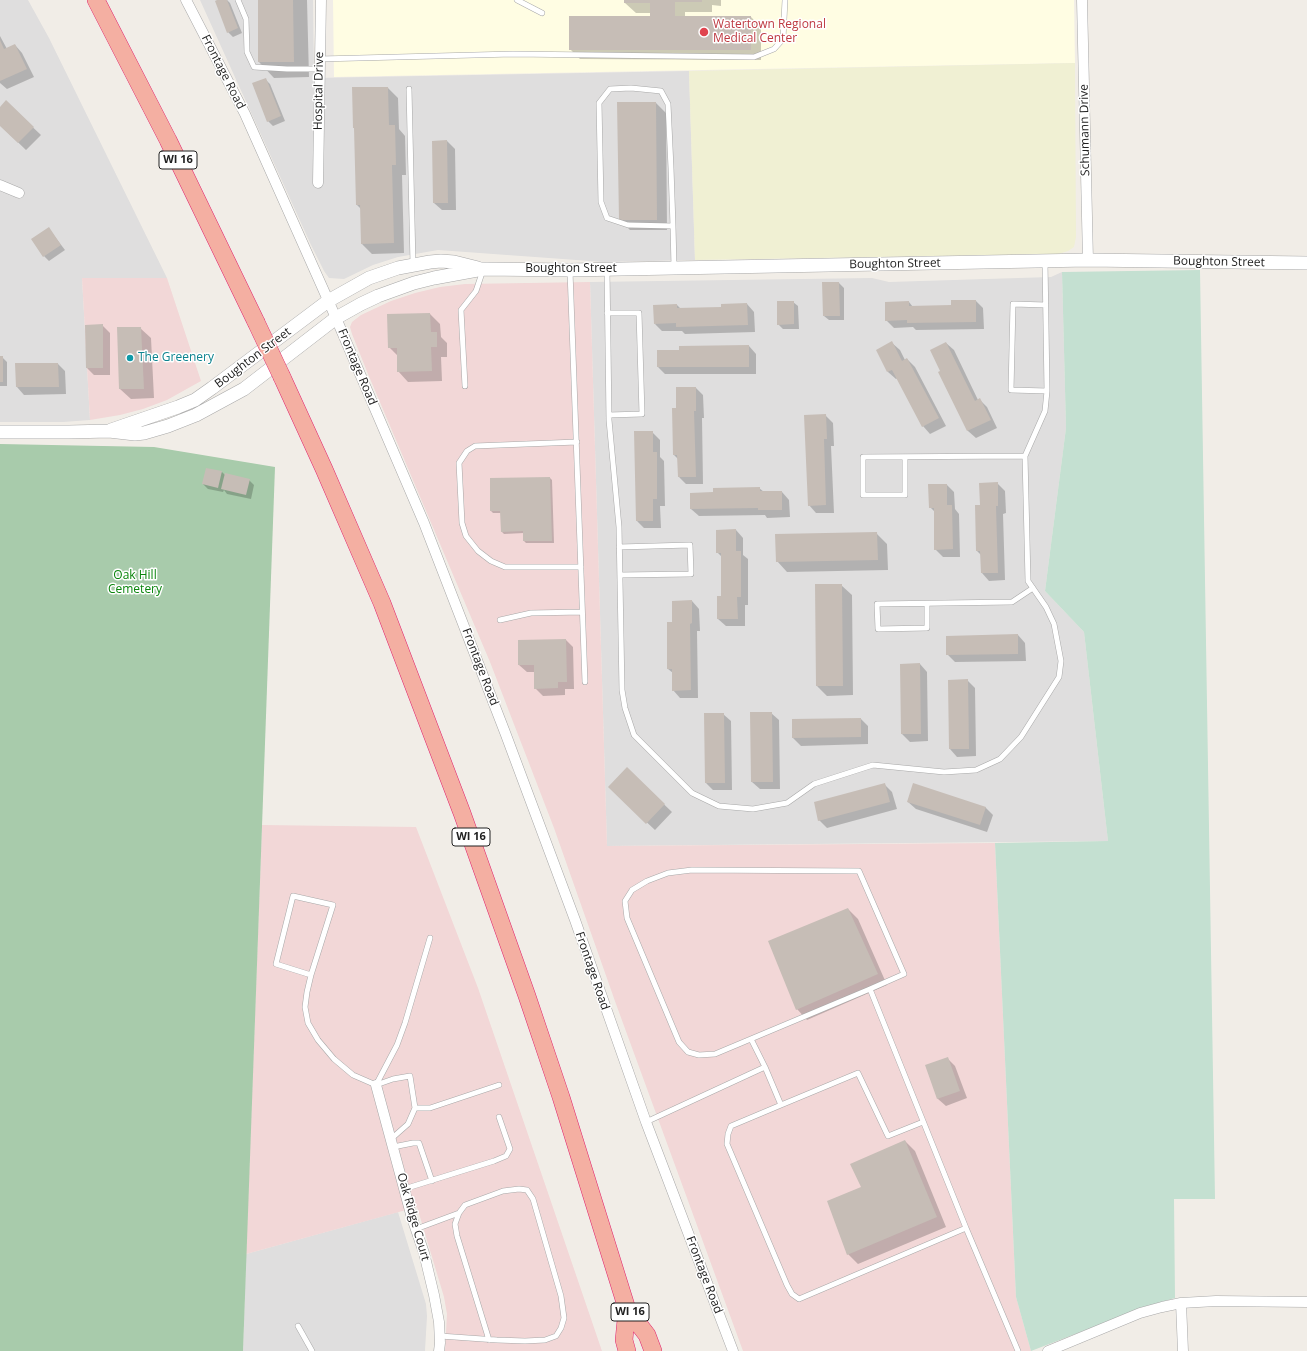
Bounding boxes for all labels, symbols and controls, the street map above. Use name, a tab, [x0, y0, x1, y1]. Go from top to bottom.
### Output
place label: Watertown Regional Medical Center	[713, 18, 826, 46]
marker: Watertown Regional Medical Center	[698, 26, 710, 38]
street label: Frontage Road	[198, 32, 248, 112]
street label: Hospital Drive	[311, 52, 327, 130]
street label: Schumann Drive	[1077, 84, 1093, 176]
road number: WI 16	[159, 151, 197, 169]
street label: Boughton Street	[1173, 254, 1265, 270]
street label: Boughton Street	[849, 256, 941, 272]
street label: Boughton Street	[525, 262, 617, 276]
street label: Boughton Street	[212, 325, 294, 391]
street label: Frontage Road	[334, 327, 380, 407]
place label: The Greenery	[138, 351, 214, 365]
marker: The Greenery	[125, 353, 135, 363]
park label: Oak Hill Cemetery	[108, 569, 162, 597]
street label: Frontage Road	[459, 626, 501, 708]
road number: WI 16	[452, 828, 490, 846]
street label: Frontage Road	[572, 930, 612, 1012]
street label: Oak Ridge Court	[394, 1171, 432, 1263]
street label: Frontage Road	[683, 1234, 725, 1316]
road number: WI 16	[611, 1303, 649, 1321]

